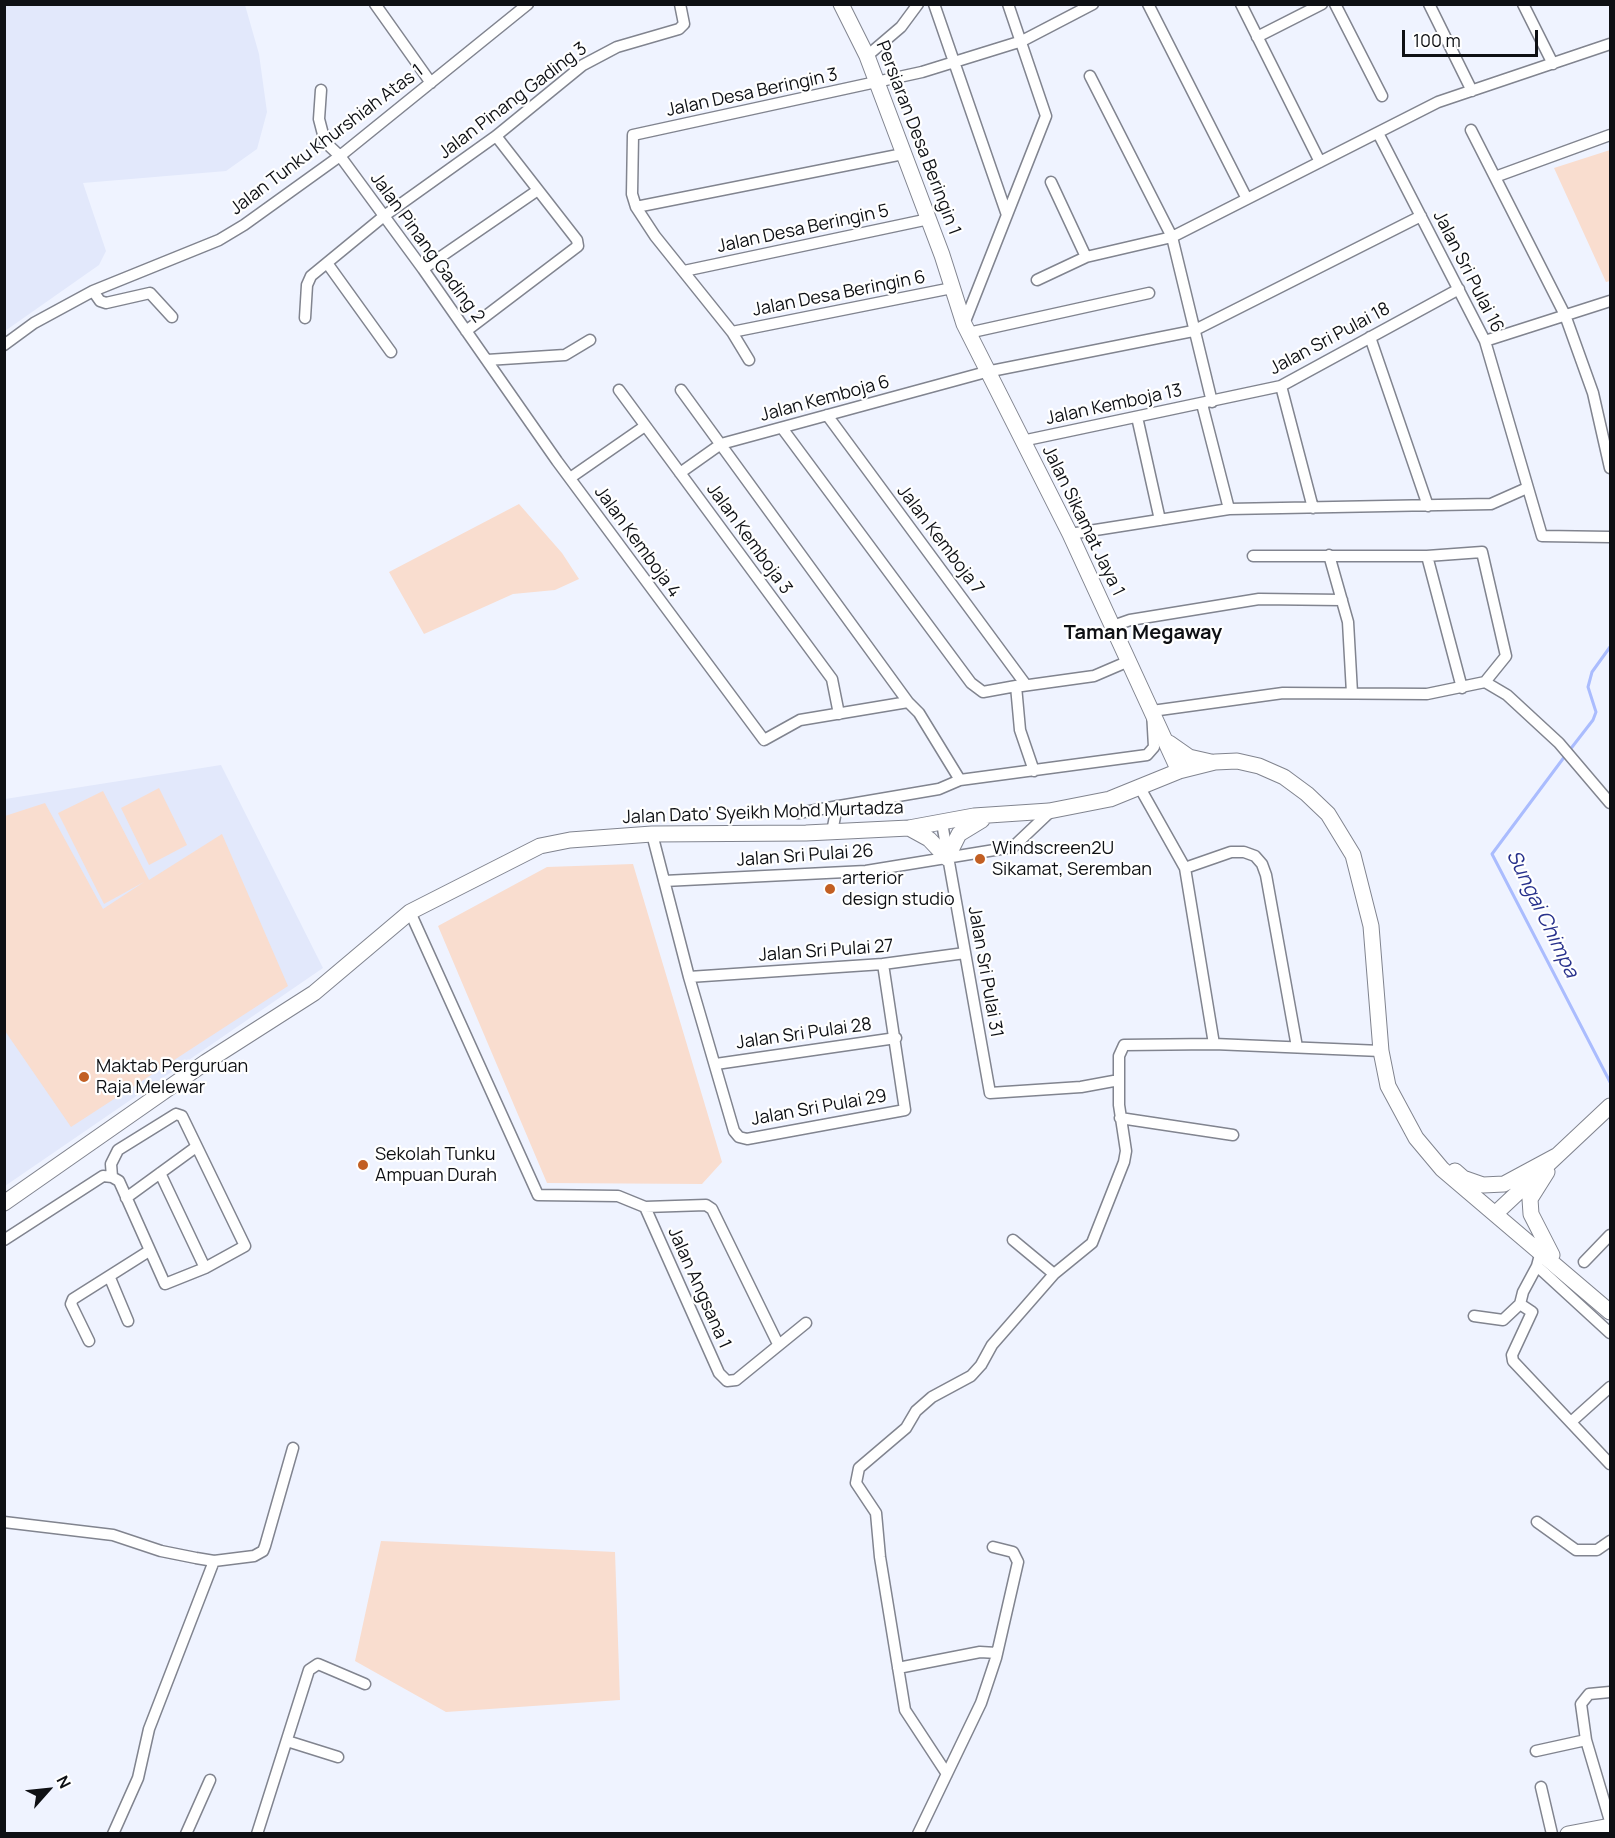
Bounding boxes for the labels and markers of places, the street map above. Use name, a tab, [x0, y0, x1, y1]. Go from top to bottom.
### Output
place label: Windscreen2U Sikamat, Seremban	[992, 838, 1152, 880]
marker: Windscreen2U Sikamat, Seremban	[973, 852, 987, 866]
place label: arterior design studio	[842, 868, 955, 910]
marker: arterior design studio	[823, 882, 837, 896]
place label: Maktab Perguruan Raja Melewar	[96, 1056, 248, 1098]
marker: Maktab Perguruan Raja Melewar	[77, 1070, 91, 1084]
place label: Sekolah Tunku Ampuan Durah	[375, 1144, 497, 1186]
marker: Sekolah Tunku Ampuan Durah	[356, 1158, 370, 1172]

